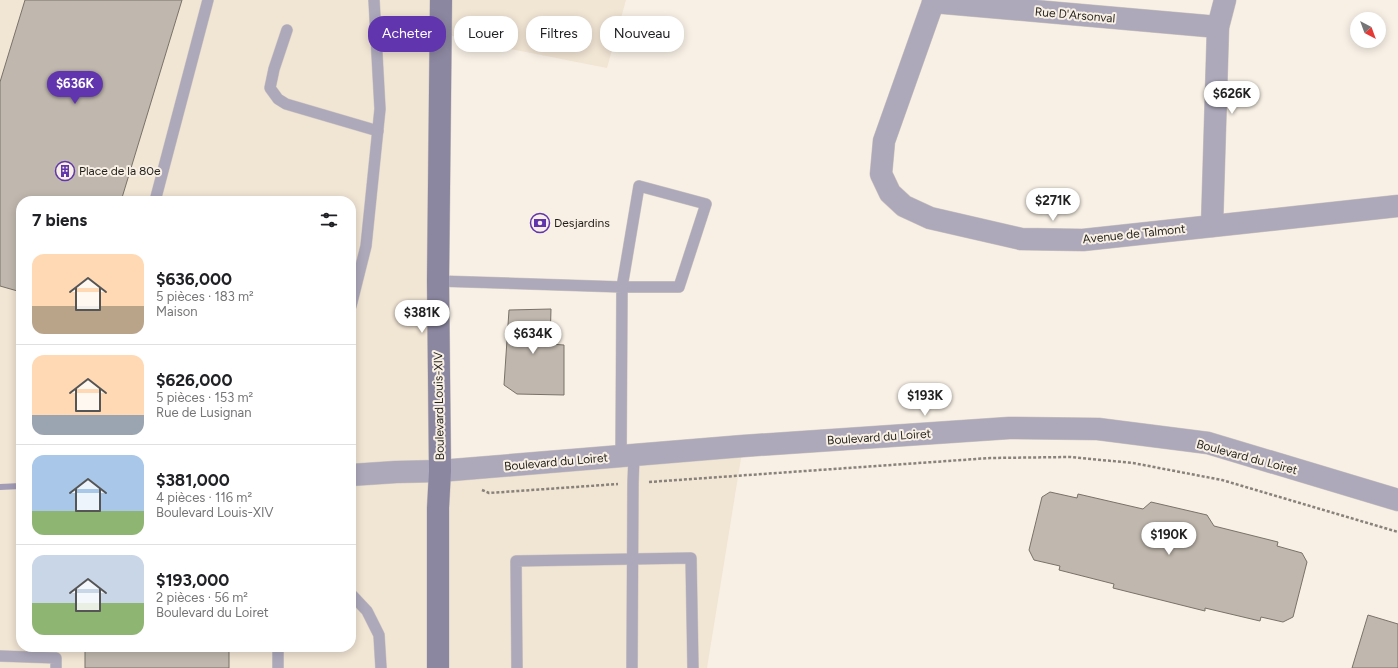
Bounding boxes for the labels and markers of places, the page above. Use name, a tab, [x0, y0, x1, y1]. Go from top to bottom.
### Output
pin: $636K	[47, 71, 103, 105]
pin: $626K	[1204, 81, 1260, 115]
building icon: Place de la 80e	[54, 160, 76, 182]
place label: Place de la 80e	[79, 164, 161, 178]
pin: $271K	[1025, 188, 1081, 222]
bank icon: Desjardins	[529, 212, 551, 234]
place label: Desjardins	[554, 216, 610, 230]
pin: $381K	[394, 300, 450, 334]
pin: $634K	[505, 321, 561, 355]
pin: $193K	[897, 383, 953, 417]
pin: $190K	[1141, 522, 1197, 556]

